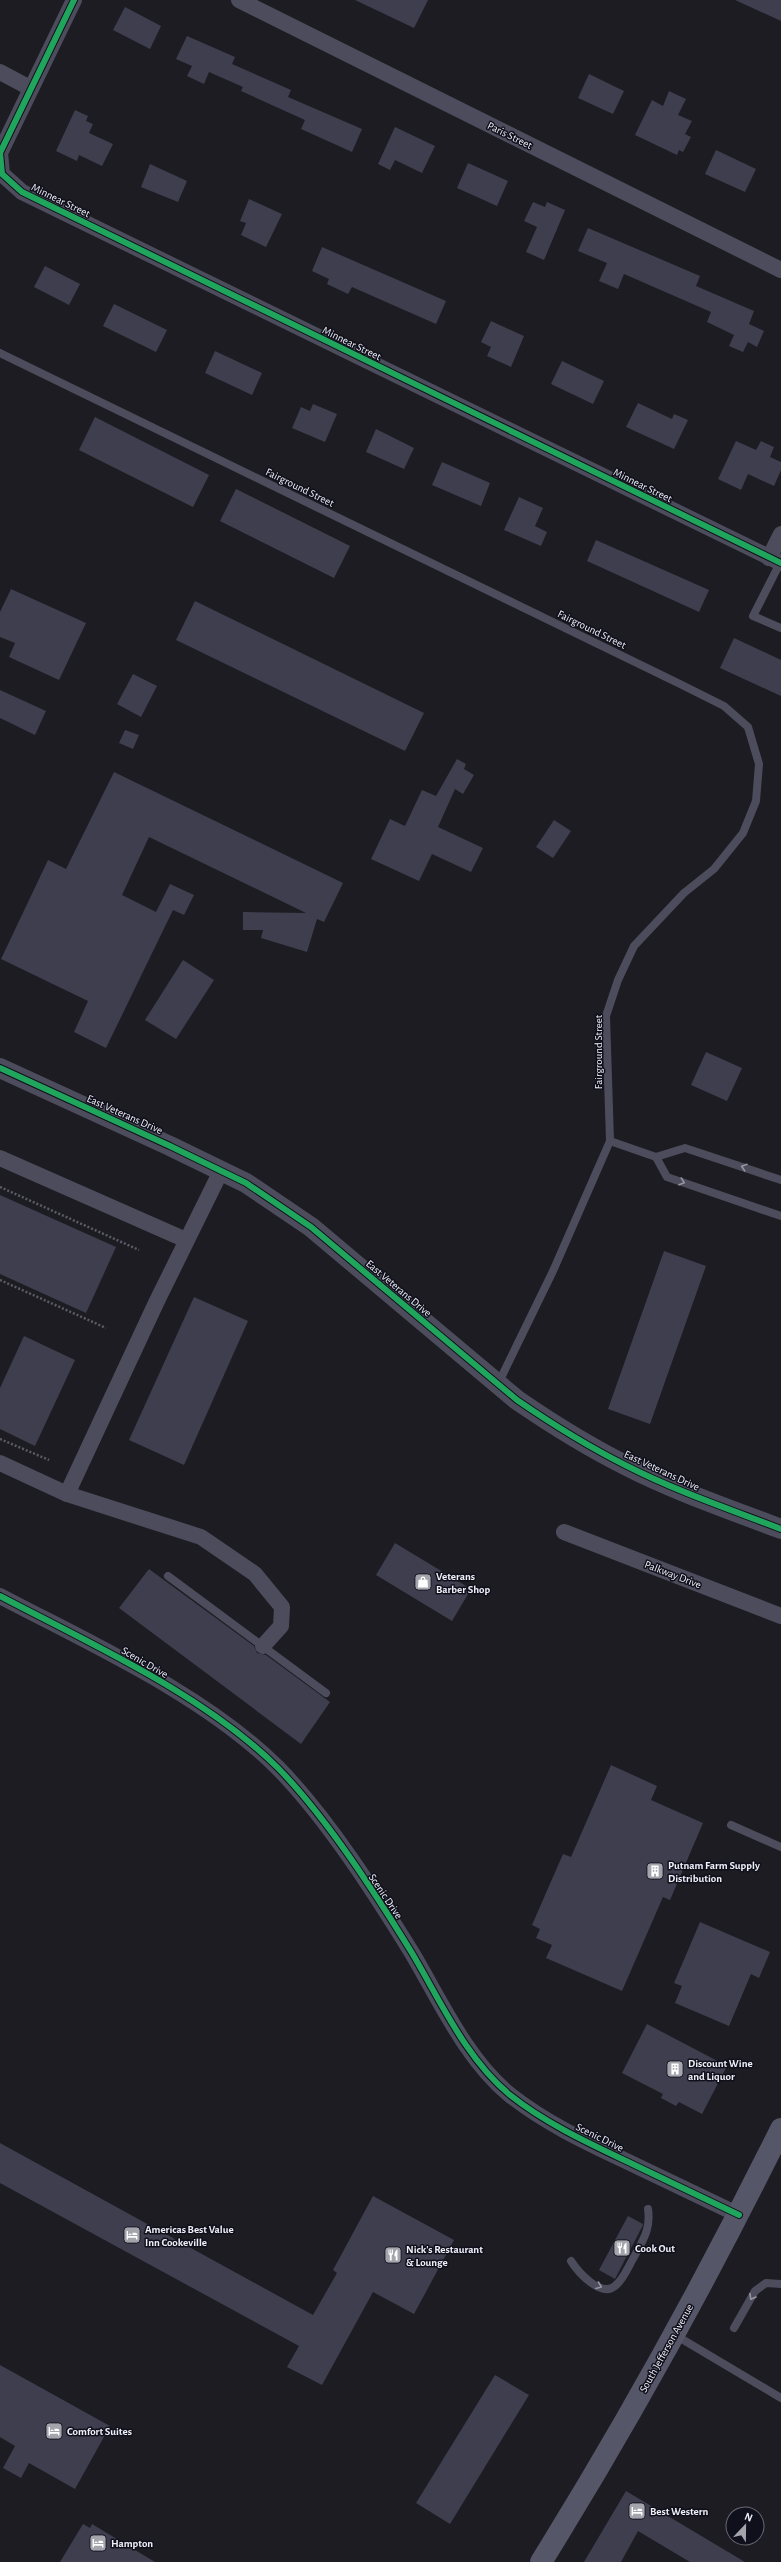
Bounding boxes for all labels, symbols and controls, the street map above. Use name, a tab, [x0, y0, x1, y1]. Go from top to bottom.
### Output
street label: Paris Street	[486, 120, 534, 151]
street label: Minnear Street	[30, 182, 92, 220]
street label: Minnear Street	[321, 325, 383, 363]
street label: Fairground Street	[264, 466, 336, 509]
street label: Minnear Street	[612, 467, 674, 505]
street label: Fairground Street	[556, 608, 628, 651]
street label: Fairground Street	[593, 1014, 604, 1089]
street label: East Veterans Drive	[85, 1093, 164, 1136]
one-way arrow	[741, 1164, 748, 1172]
one-way arrow	[678, 1177, 685, 1186]
street label: East Veterans Drive	[364, 1258, 433, 1319]
street label: East Veterans Drive	[622, 1448, 701, 1493]
street label: Palkway Drive	[643, 1559, 703, 1590]
place label: Veterans Barber Shop	[436, 1571, 490, 1595]
shop icon: Veterans Barber Shop	[413, 1572, 433, 1592]
street label: Scenic Drive	[120, 1645, 170, 1680]
place label: Putnam Farm Supply Distribution	[668, 1860, 760, 1884]
building icon: Putnam Farm Supply Distribution	[645, 1861, 665, 1881]
street label: Scenic Drive	[367, 1872, 405, 1921]
place label: Discount Wine and Liquor	[688, 2058, 753, 2082]
building icon: Discount Wine and Liquor	[665, 2059, 685, 2079]
street label: Scenic Drive	[574, 2121, 625, 2154]
place label: Americas Best Value Inn Cookeville	[145, 2224, 234, 2248]
hotel icon: Americas Best Value Inn Cookeville	[122, 2225, 142, 2245]
restaurant icon: Cook Out	[612, 2238, 632, 2258]
place label: Cook Out	[635, 2243, 675, 2254]
place label: Nick's Restaurant & Lounge	[406, 2244, 483, 2268]
restaurant icon: Nick's Restaurant & Lounge	[383, 2245, 403, 2265]
one-way arrow	[596, 2282, 603, 2290]
one-way arrow	[749, 2293, 756, 2300]
street label: South Jefferson Avenue	[638, 2302, 695, 2394]
hotel icon: Comfort Suites	[44, 2421, 64, 2441]
place label: Comfort Suites	[67, 2426, 132, 2437]
hotel icon: Best Western	[627, 2501, 647, 2521]
place label: Best Western	[650, 2506, 709, 2517]
north arrow	[725, 2506, 765, 2546]
text: N	[743, 2511, 754, 2524]
hotel icon: Hampton	[88, 2533, 108, 2553]
place label: Hampton	[111, 2538, 153, 2549]

